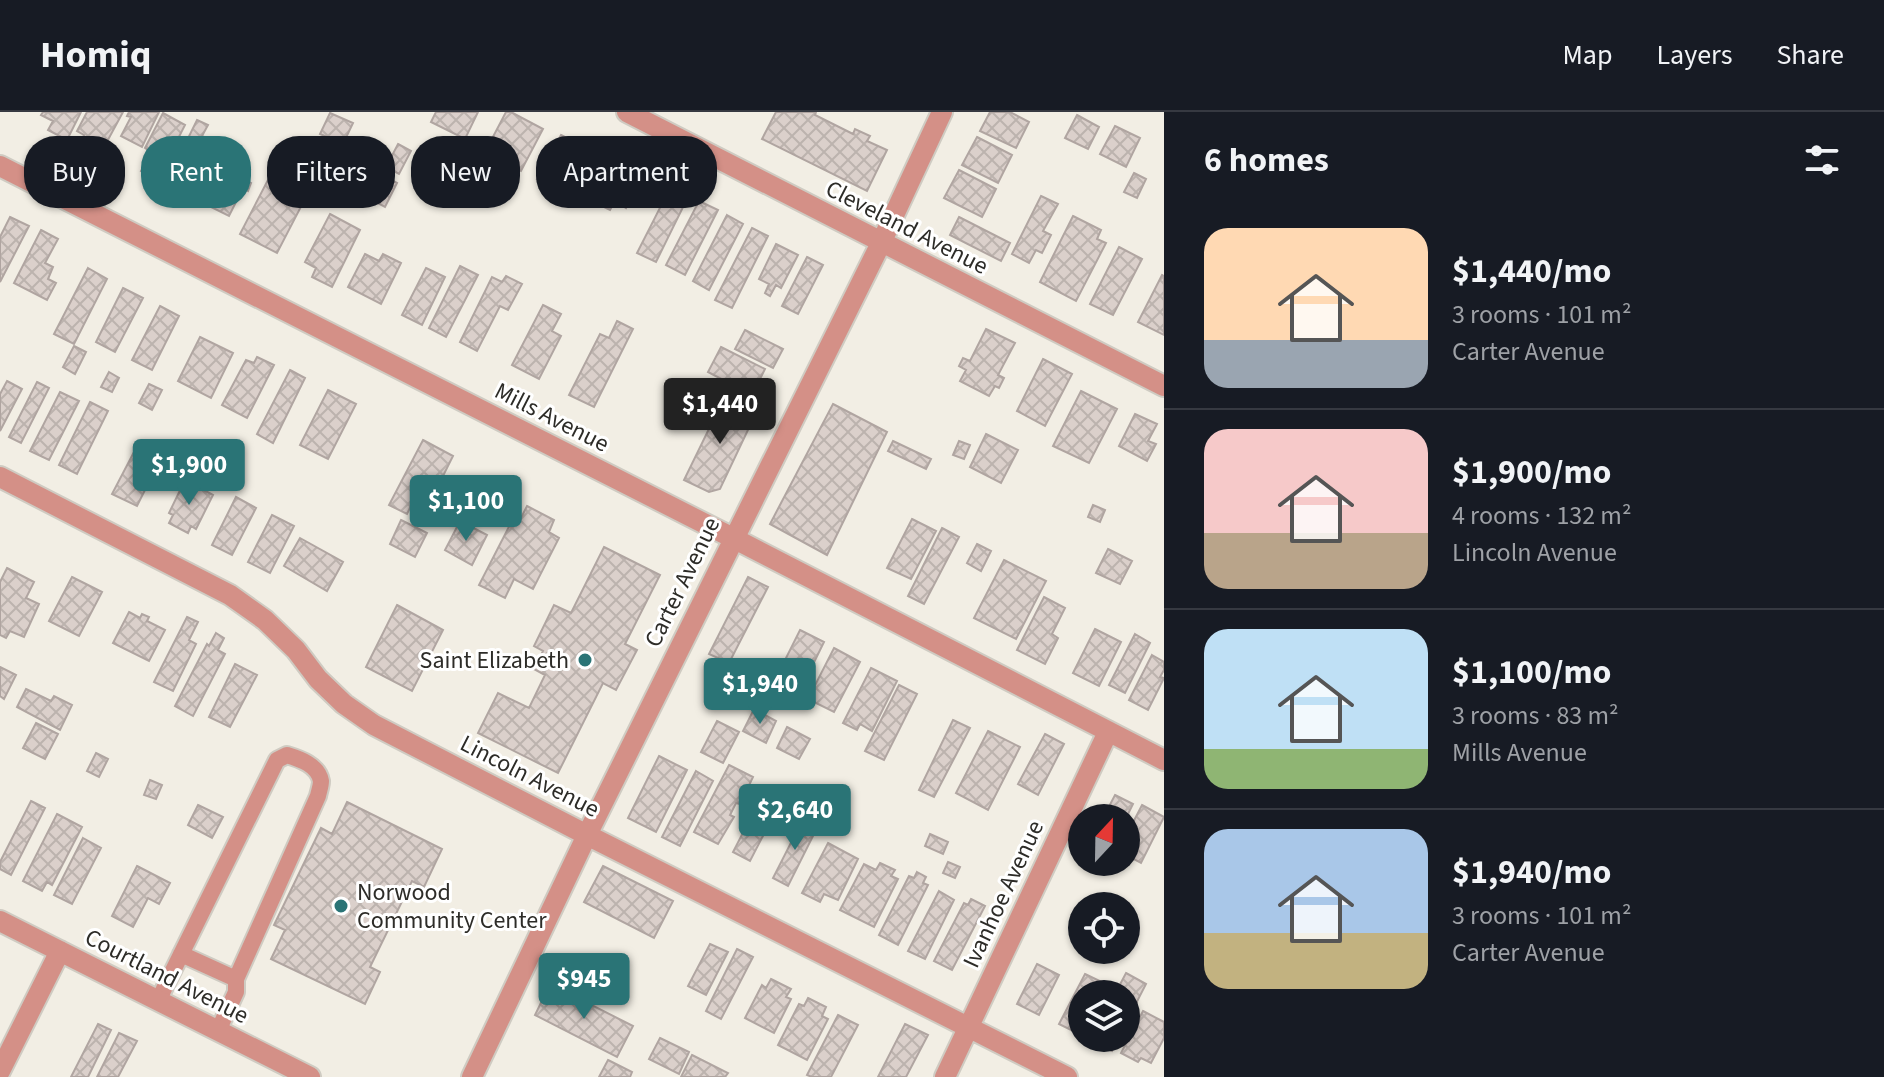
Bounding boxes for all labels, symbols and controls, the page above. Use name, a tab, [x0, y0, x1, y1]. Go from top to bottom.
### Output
text: Homiq	[40, 28, 152, 82]
text: Map	[1562, 35, 1612, 75]
text: Layers	[1656, 35, 1732, 75]
text: Share	[1776, 35, 1844, 75]
chip: Buy	[24, 136, 125, 208]
chip: Rent	[141, 136, 251, 208]
chip: Filters	[267, 136, 395, 208]
chip: New	[411, 136, 520, 208]
chip: Apartment	[536, 136, 717, 208]
text: 6 homes	[1204, 136, 1329, 185]
icon: filters	[1800, 138, 1844, 182]
street label: Cleveland Avenue	[819, 171, 994, 284]
text: $1,440/mo	[1452, 247, 1612, 296]
icon: home	[1268, 260, 1364, 356]
text: 3 rooms · 101 m²	[1452, 296, 1631, 333]
text: Carter Avenue	[1452, 333, 1605, 370]
street label: Mills Avenue	[488, 374, 615, 461]
pin: $1,440	[655, 378, 785, 446]
text: $1,440	[682, 385, 758, 422]
pin: $1,900	[124, 439, 254, 507]
text: $1,900	[151, 446, 227, 483]
text: $1,900/mo	[1452, 448, 1612, 497]
icon: home	[1268, 461, 1364, 557]
pin: $1,100	[401, 475, 531, 543]
text: $1,100	[428, 482, 504, 519]
text: 4 rooms · 132 m²	[1452, 497, 1631, 534]
street label: Carter Avenue	[636, 511, 729, 653]
text: Lincoln Avenue	[1452, 534, 1617, 571]
place label: Saint Elizabeth	[420, 643, 569, 678]
text: $1,100/mo	[1452, 648, 1612, 697]
marker: Saint Elizabeth	[576, 651, 594, 669]
pin: $1,940	[695, 658, 825, 726]
icon: home	[1268, 661, 1364, 757]
text: $1,940	[722, 665, 798, 702]
text: 3 rooms · 83 m²	[1452, 697, 1619, 734]
street label: Lincoln Avenue	[454, 726, 606, 827]
text: Mills Avenue	[1452, 734, 1587, 771]
pin: $2,640	[730, 784, 860, 852]
text: $2,640	[757, 791, 833, 828]
north arrow	[1068, 804, 1140, 876]
map controls	[1068, 804, 1140, 1052]
street label: Ivanhoe Avenue	[954, 815, 1053, 974]
text: $1,940/mo	[1452, 848, 1612, 897]
icon: home	[1268, 861, 1364, 957]
place label: Norwood Community Center	[357, 875, 547, 938]
button: locate	[1068, 892, 1140, 964]
marker: Norwood Community Center	[332, 897, 350, 915]
text: 3 rooms · 101 m²	[1452, 897, 1631, 934]
street label: Courtland Avenue	[79, 920, 255, 1033]
text: Carter Avenue	[1452, 934, 1605, 971]
pin: $945	[537, 953, 631, 1021]
text: $945	[557, 960, 611, 997]
button: layers	[1068, 980, 1140, 1052]

